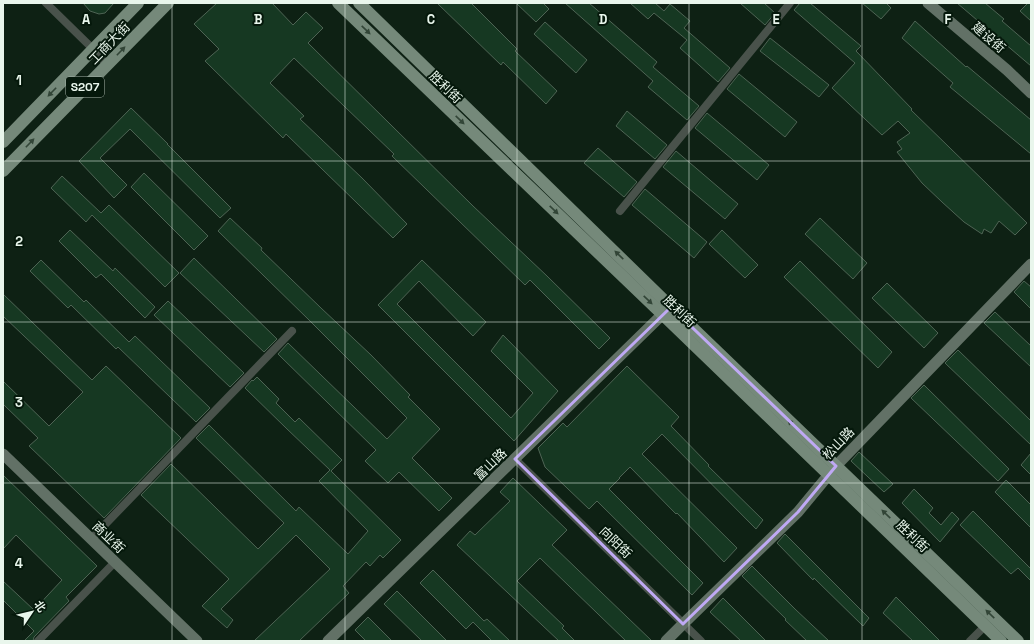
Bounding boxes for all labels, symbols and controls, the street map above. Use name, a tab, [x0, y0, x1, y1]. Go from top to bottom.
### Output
text: A	[82, 11, 91, 28]
text: B	[254, 11, 263, 28]
text: C	[427, 11, 435, 28]
text: D	[599, 11, 608, 28]
text: E	[772, 11, 780, 28]
text: F	[945, 11, 952, 28]
street label: 建设街	[968, 18, 1009, 57]
street label: 工商大街	[85, 19, 134, 68]
one-way arrow	[361, 25, 371, 35]
one-way arrow	[116, 46, 126, 56]
street label: 胜利街	[426, 68, 466, 107]
text: 1	[16, 72, 22, 89]
road number: S207	[66, 77, 104, 97]
one-way arrow	[48, 87, 57, 96]
one-way arrow	[455, 115, 465, 125]
one-way arrow	[25, 138, 35, 148]
one-way arrow	[549, 205, 559, 215]
text: 2	[15, 233, 23, 250]
one-way arrow	[613, 251, 624, 260]
street label: 胜利街	[660, 292, 700, 331]
one-way arrow	[643, 295, 652, 304]
text: 3	[15, 394, 23, 411]
one-way arrow	[787, 419, 797, 429]
street label: 松山路	[819, 423, 858, 463]
street label: 富山路	[470, 445, 510, 484]
one-way arrow	[881, 509, 891, 519]
street label: 胜利街	[893, 517, 933, 556]
street label: 商业街	[89, 518, 129, 557]
street label: 向阳街	[596, 523, 636, 562]
text: 4	[15, 555, 23, 572]
north arrow	[12, 592, 52, 632]
text: 北	[31, 598, 49, 615]
one-way arrow	[985, 609, 995, 619]

